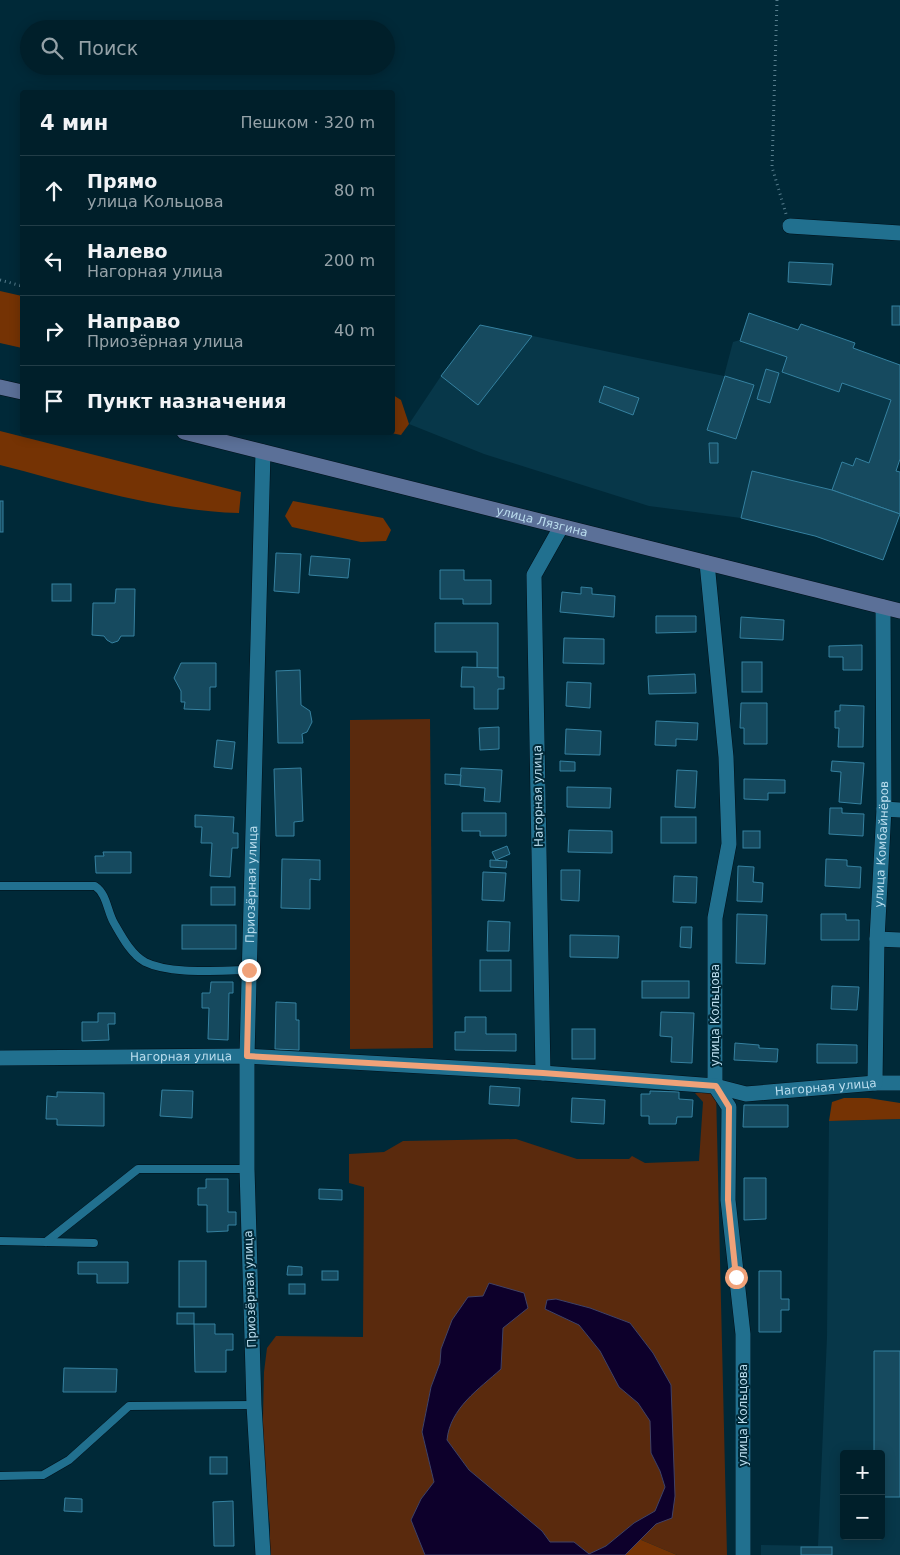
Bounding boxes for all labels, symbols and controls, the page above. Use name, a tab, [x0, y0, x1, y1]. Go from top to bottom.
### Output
search box	[20, 20, 395, 75]
icon: search	[38, 34, 66, 62]
text: Поиск	[78, 37, 138, 59]
text: 4 мин	[40, 111, 108, 135]
text: Пешком · 320 m	[240, 113, 375, 132]
text: Прямо	[87, 170, 157, 192]
icon: ahead	[40, 177, 68, 205]
text: 80 m	[334, 181, 375, 200]
text: улица Кольцова	[87, 192, 224, 211]
text: Налево	[87, 240, 168, 262]
icon: left	[40, 247, 68, 275]
text: 200 m	[324, 251, 375, 270]
text: Нагорная улица	[87, 262, 223, 281]
text: Направо	[87, 310, 180, 332]
icon: right	[40, 317, 68, 345]
text: 40 m	[334, 321, 375, 340]
text: Приозёрная улица	[87, 332, 244, 351]
icon: arrive	[40, 387, 68, 415]
text: Пункт назначения	[87, 390, 286, 412]
street label: улица Лязгина	[495, 503, 589, 540]
street label: Нагорная улица	[530, 745, 546, 847]
street label: улица Комбайнёров	[872, 781, 891, 908]
street label: Приозёрная улица	[243, 825, 260, 943]
route end	[238, 959, 261, 982]
street label: улица Кольцова	[708, 964, 722, 1066]
street label: Нагорная улица	[130, 1049, 232, 1064]
street label: Нагорная улица	[774, 1076, 877, 1099]
street label: Приозёрная улица	[241, 1230, 259, 1348]
route start	[725, 1266, 748, 1289]
street label: улица Кольцова	[736, 1364, 750, 1466]
map controls	[840, 1450, 885, 1540]
button: +	[840, 1450, 885, 1495]
button: −	[840, 1495, 885, 1540]

